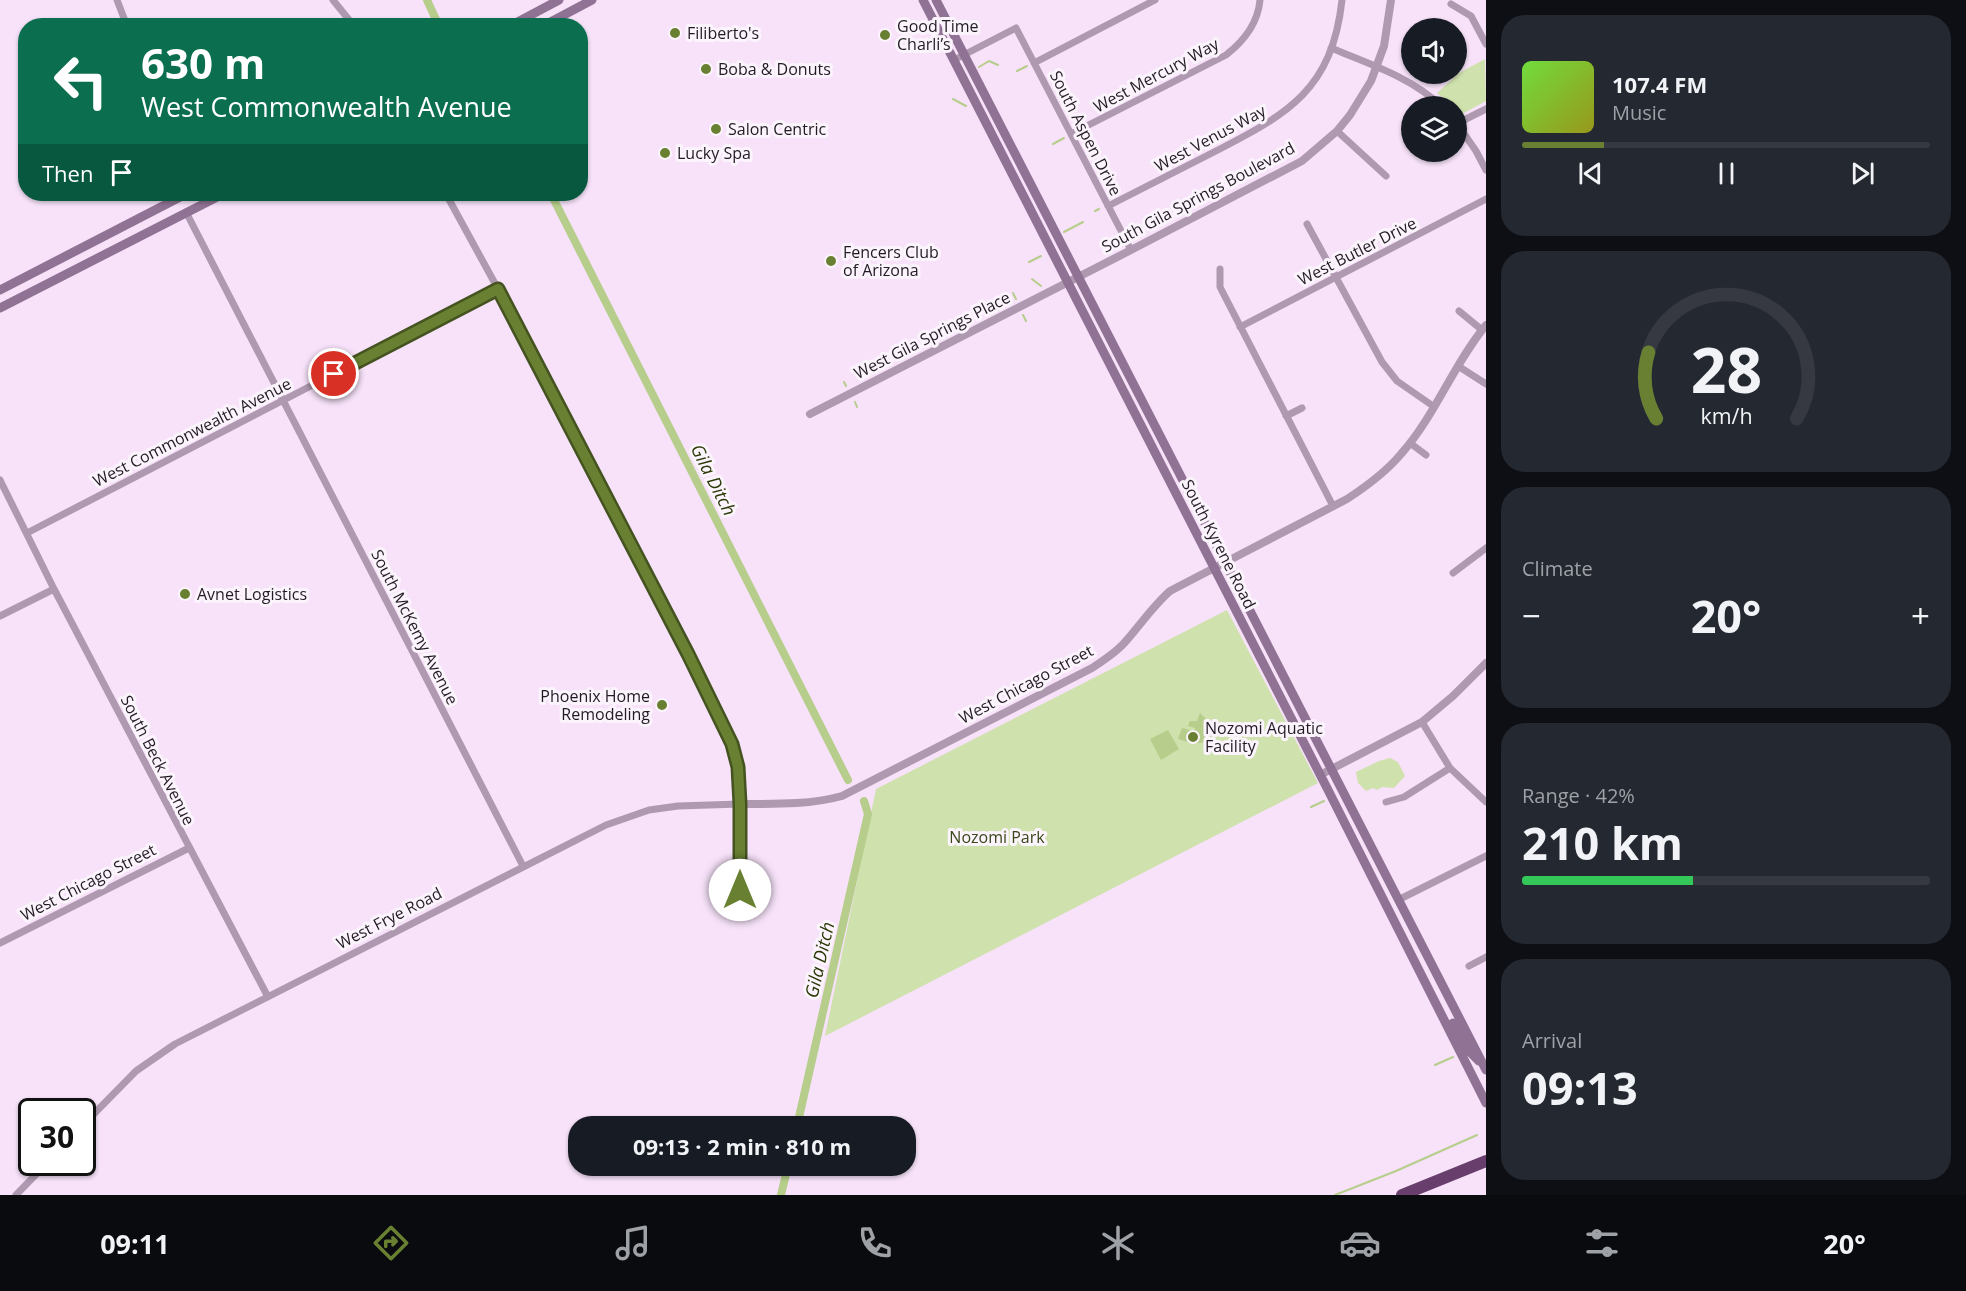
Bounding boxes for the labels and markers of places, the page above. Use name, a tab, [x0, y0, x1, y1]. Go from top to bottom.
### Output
place label: Good Time Charli’s	[897, 15, 978, 55]
place label: Filiberto's	[687, 22, 759, 44]
marker: Filiberto's	[668, 26, 682, 40]
marker: Good Time Charli’s	[878, 28, 892, 42]
place label: Boba & Donuts	[718, 58, 831, 80]
marker: Boba & Donuts	[699, 62, 713, 76]
place label: Salon Centric	[728, 118, 826, 140]
marker: Salon Centric	[709, 122, 723, 136]
place label: Lucky Spa	[677, 142, 751, 164]
marker: Lucky Spa	[658, 146, 672, 160]
place label: Fencers Club of Arizona	[843, 241, 939, 281]
marker: Fencers Club of Arizona	[824, 254, 838, 268]
pin	[308, 348, 359, 399]
place label: Avnet Logistics	[197, 583, 307, 605]
marker: Avnet Logistics	[178, 587, 192, 601]
place label: Phoenix Home Remodeling	[540, 685, 650, 725]
marker: Phoenix Home Remodeling	[655, 698, 669, 712]
place label: Nozomi Aquatic Facility	[1205, 717, 1323, 757]
marker: Nozomi Aquatic Facility	[1186, 730, 1200, 744]

